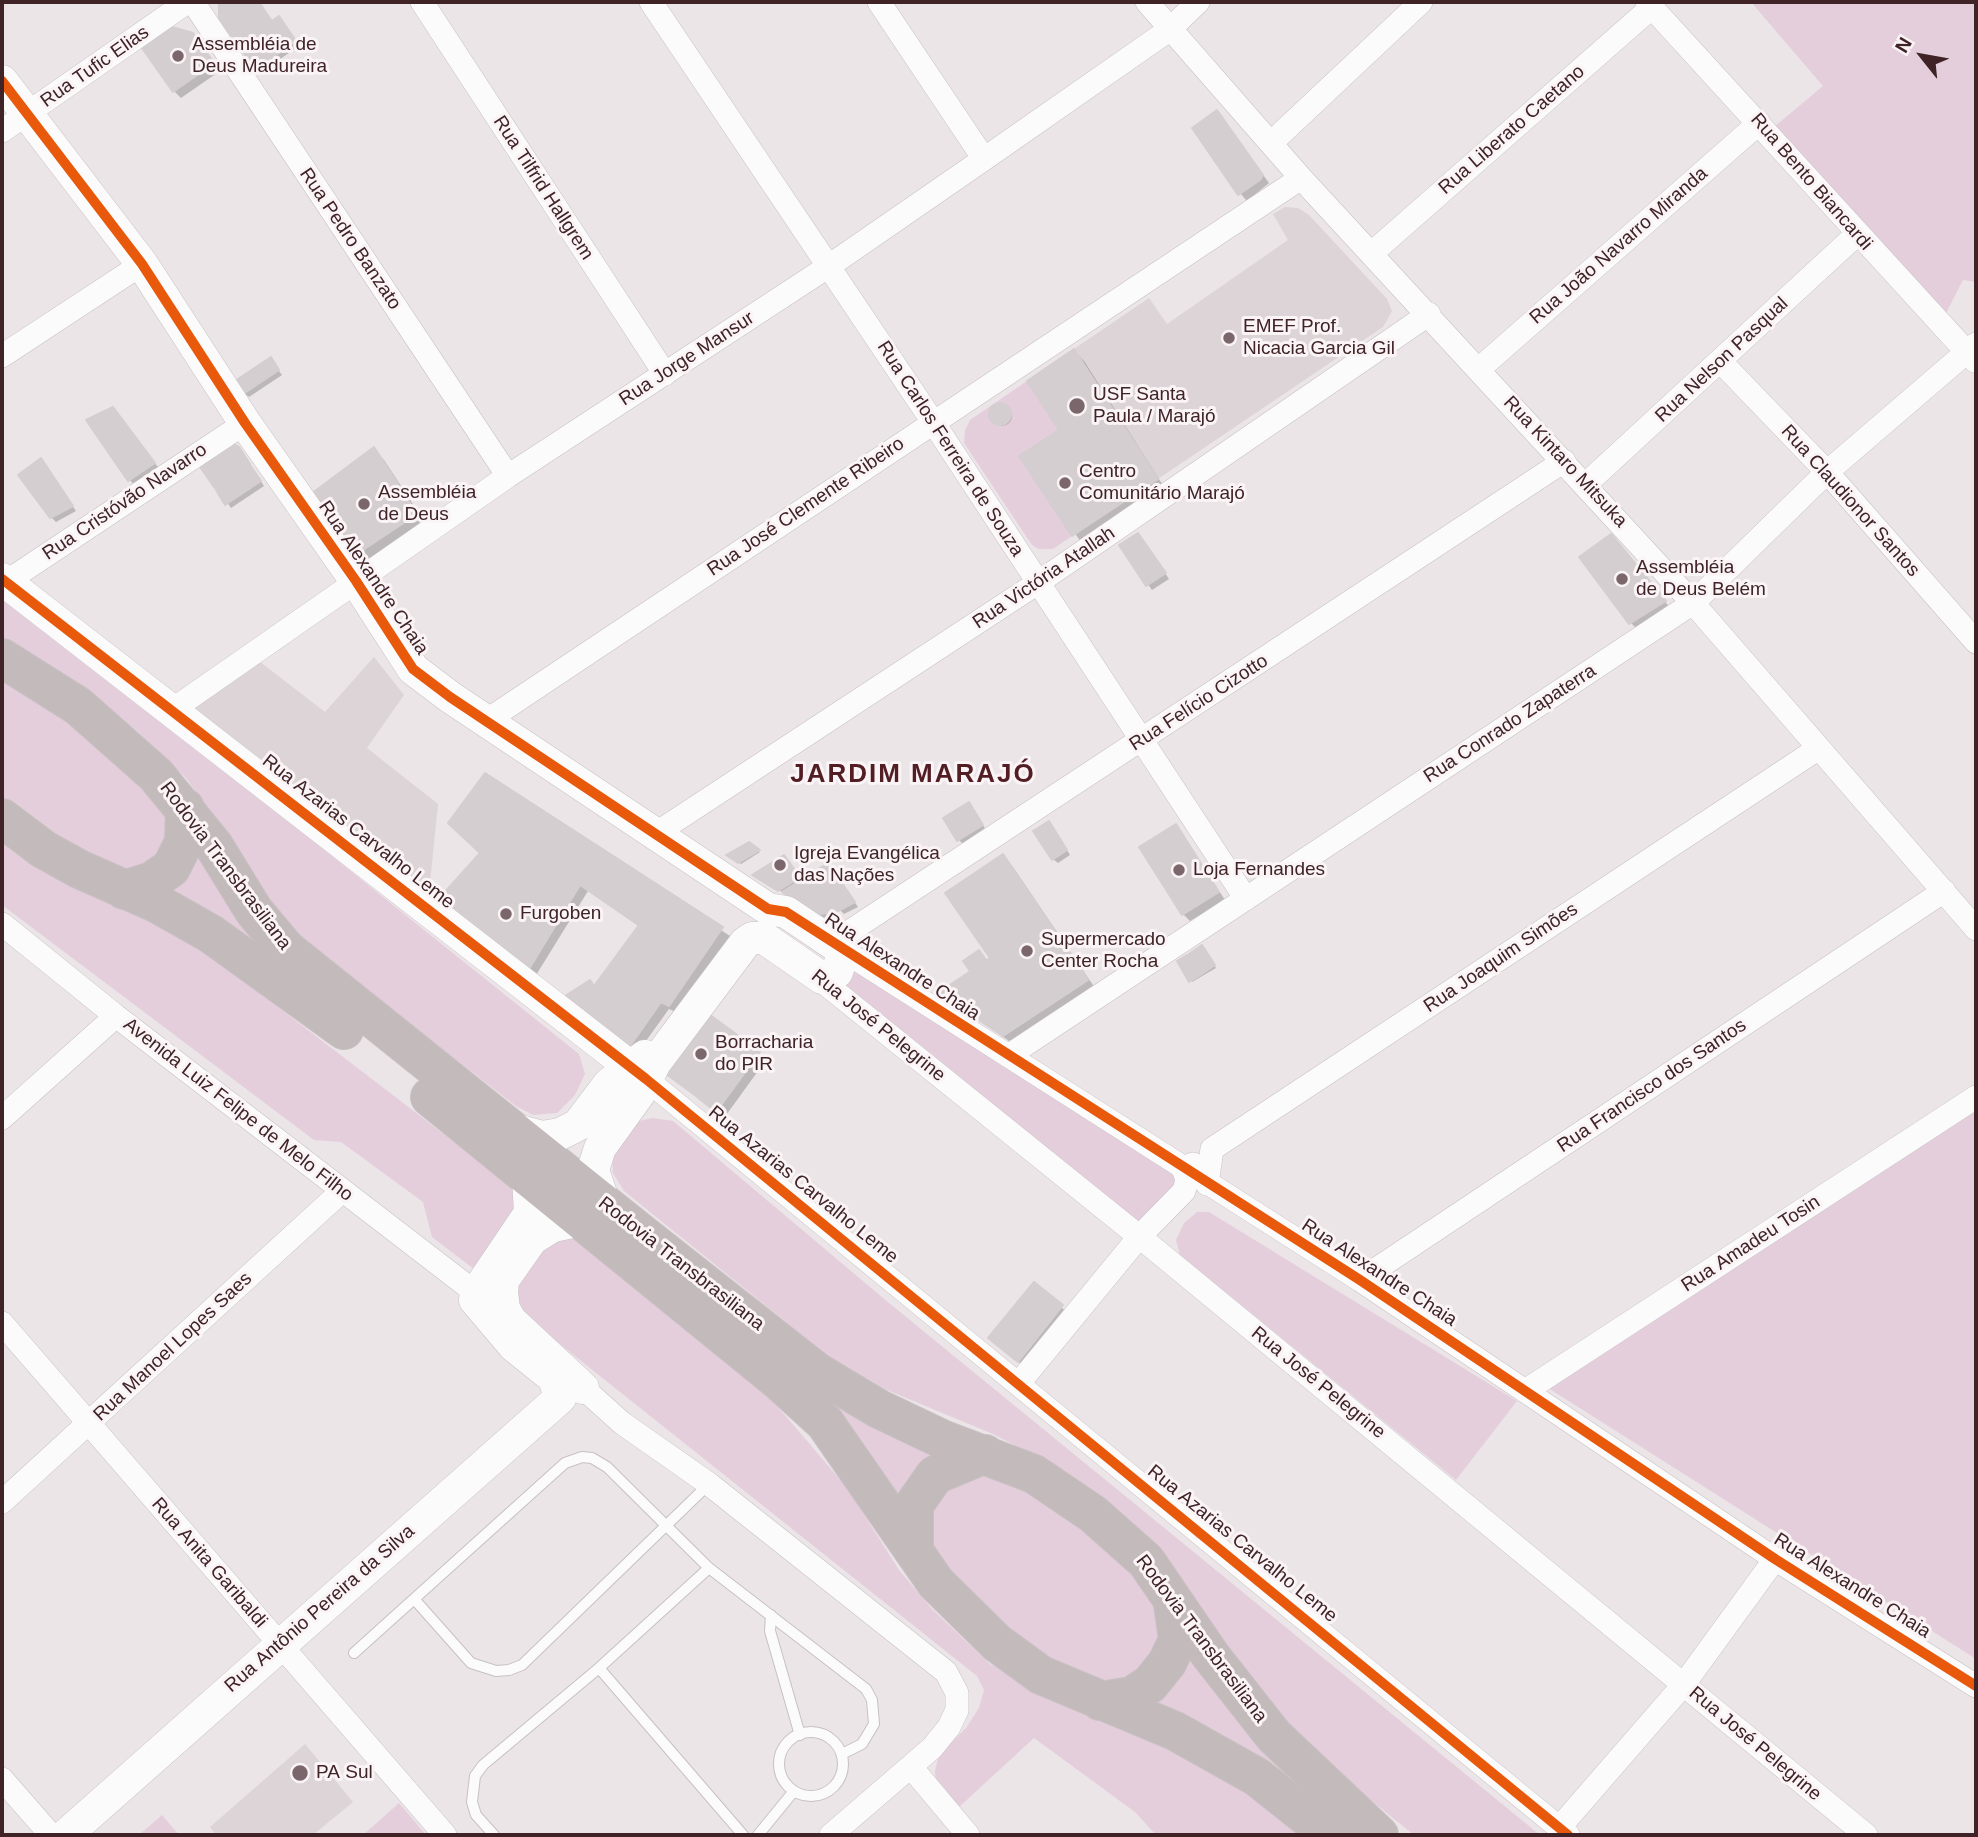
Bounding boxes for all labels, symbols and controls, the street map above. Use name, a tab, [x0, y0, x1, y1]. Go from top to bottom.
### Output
street label: Rua Tufic Elias	[36, 21, 154, 113]
north arrow	[1887, 21, 1957, 91]
place label: Assembléia de Deus Madureira	[192, 34, 327, 78]
text: N	[1891, 34, 1916, 56]
marker: Assembléia de Deus Madureira	[170, 48, 186, 64]
street label: Rua Liberato Caetano	[1434, 60, 1590, 200]
street label: Rua Bento Biancardi	[1745, 109, 1877, 255]
street label: Rua Tilfrid Hallgrem	[488, 112, 598, 264]
street label: Rua João Navarro Miranda	[1525, 163, 1713, 329]
street label: Rua Pedro Banzato	[294, 164, 406, 314]
street label: Rua Nelson Pasqual	[1651, 293, 1793, 427]
street label: Rua Jorge Mansur	[615, 307, 759, 411]
place label: EMEF Prof. Nicacia Garcia Gil	[1243, 316, 1395, 360]
marker: EMEF Prof. Nicacia Garcia Gil	[1221, 330, 1237, 346]
street label: Rua Carlos Ferreira de Souza	[872, 337, 1028, 561]
place label: USF Santa Paula / Marajó	[1093, 384, 1216, 428]
street label: Rua Kintaro Mitsuka	[1498, 392, 1632, 532]
marker: USF Santa Paula / Marajó	[1067, 396, 1087, 416]
street label: Rua Claudionor Santos	[1776, 420, 1924, 582]
street label: Rua José Clemente Ribeiro	[703, 433, 909, 581]
street label: Rua Cristóvão Navarro	[39, 439, 211, 565]
place label: Centro Comunitário Marajó	[1079, 461, 1245, 505]
marker: Centro Comunitário Marajó	[1057, 475, 1073, 491]
place label: Assembléia de Deus	[378, 482, 476, 526]
marker: Assembléia de Deus	[356, 496, 372, 512]
street label: Rua Alexandre Chaia	[313, 497, 433, 659]
street label: Rua Victória Atallah	[969, 522, 1119, 634]
place label: Assembléia de Deus Belém	[1636, 557, 1766, 601]
marker: Assembléia de Deus Belém	[1614, 571, 1630, 587]
street label: Rua Felício Cizotto	[1125, 650, 1273, 756]
street label: Rua Conrado Zapaterra	[1420, 660, 1600, 788]
street label: Rua Azarias Carvalho Leme	[257, 750, 459, 914]
district label: JARDIM MARAJÓ	[792, 759, 1034, 791]
street label: Rodovia Transbrasiliana	[154, 778, 296, 954]
place label: Igreja Evangélica das Nações	[794, 843, 940, 887]
marker: Igreja Evangélica das Nações	[772, 857, 788, 873]
place label: Loja Fernandes	[1193, 859, 1325, 881]
marker: Loja Fernandes	[1171, 862, 1187, 878]
street label: Rua Joaquim Simões	[1420, 898, 1582, 1018]
place label: Furgoben	[520, 903, 601, 925]
marker: Furgoben	[498, 906, 514, 922]
street label: Rua Alexandre Chaia	[820, 908, 984, 1026]
place label: Supermercado Center Rocha	[1041, 929, 1166, 973]
marker: Supermercado Center Rocha	[1019, 943, 1035, 959]
street label: Rua José Pelegrine	[806, 965, 950, 1087]
street label: Avenida Luiz Felipe de Melo Filho	[119, 1013, 357, 1207]
street label: Rua Francisco dos Santos	[1553, 1014, 1751, 1158]
place label: Borracharia do PIR	[715, 1032, 813, 1076]
marker: Borracharia do PIR	[693, 1046, 709, 1062]
street label: Rua Azarias Carvalho Leme	[703, 1101, 903, 1269]
street label: Rua Amadeu Tosin	[1677, 1191, 1825, 1297]
street label: Rodovia Transbrasiliana	[594, 1192, 768, 1336]
street label: Rua Alexandre Chaia	[1297, 1214, 1461, 1332]
street label: Rua Manoel Lopes Saes	[89, 1268, 257, 1426]
street label: Rua José Pelegrine	[1246, 1322, 1390, 1444]
street label: Rua Azarias Carvalho Leme	[1142, 1460, 1342, 1628]
street label: Rua Anita Garibaldi	[146, 1493, 272, 1633]
street label: Rua Antônio Pereira da Silva	[220, 1520, 420, 1698]
street label: Rua Alexandre Chaia	[1769, 1528, 1935, 1644]
street label: Rodovia Transbrasiliana	[1130, 1551, 1272, 1727]
street label: Rua José Pelegrine	[1684, 1682, 1826, 1806]
place label: PA Sul	[316, 1762, 373, 1784]
marker: PA Sul	[290, 1763, 310, 1783]

